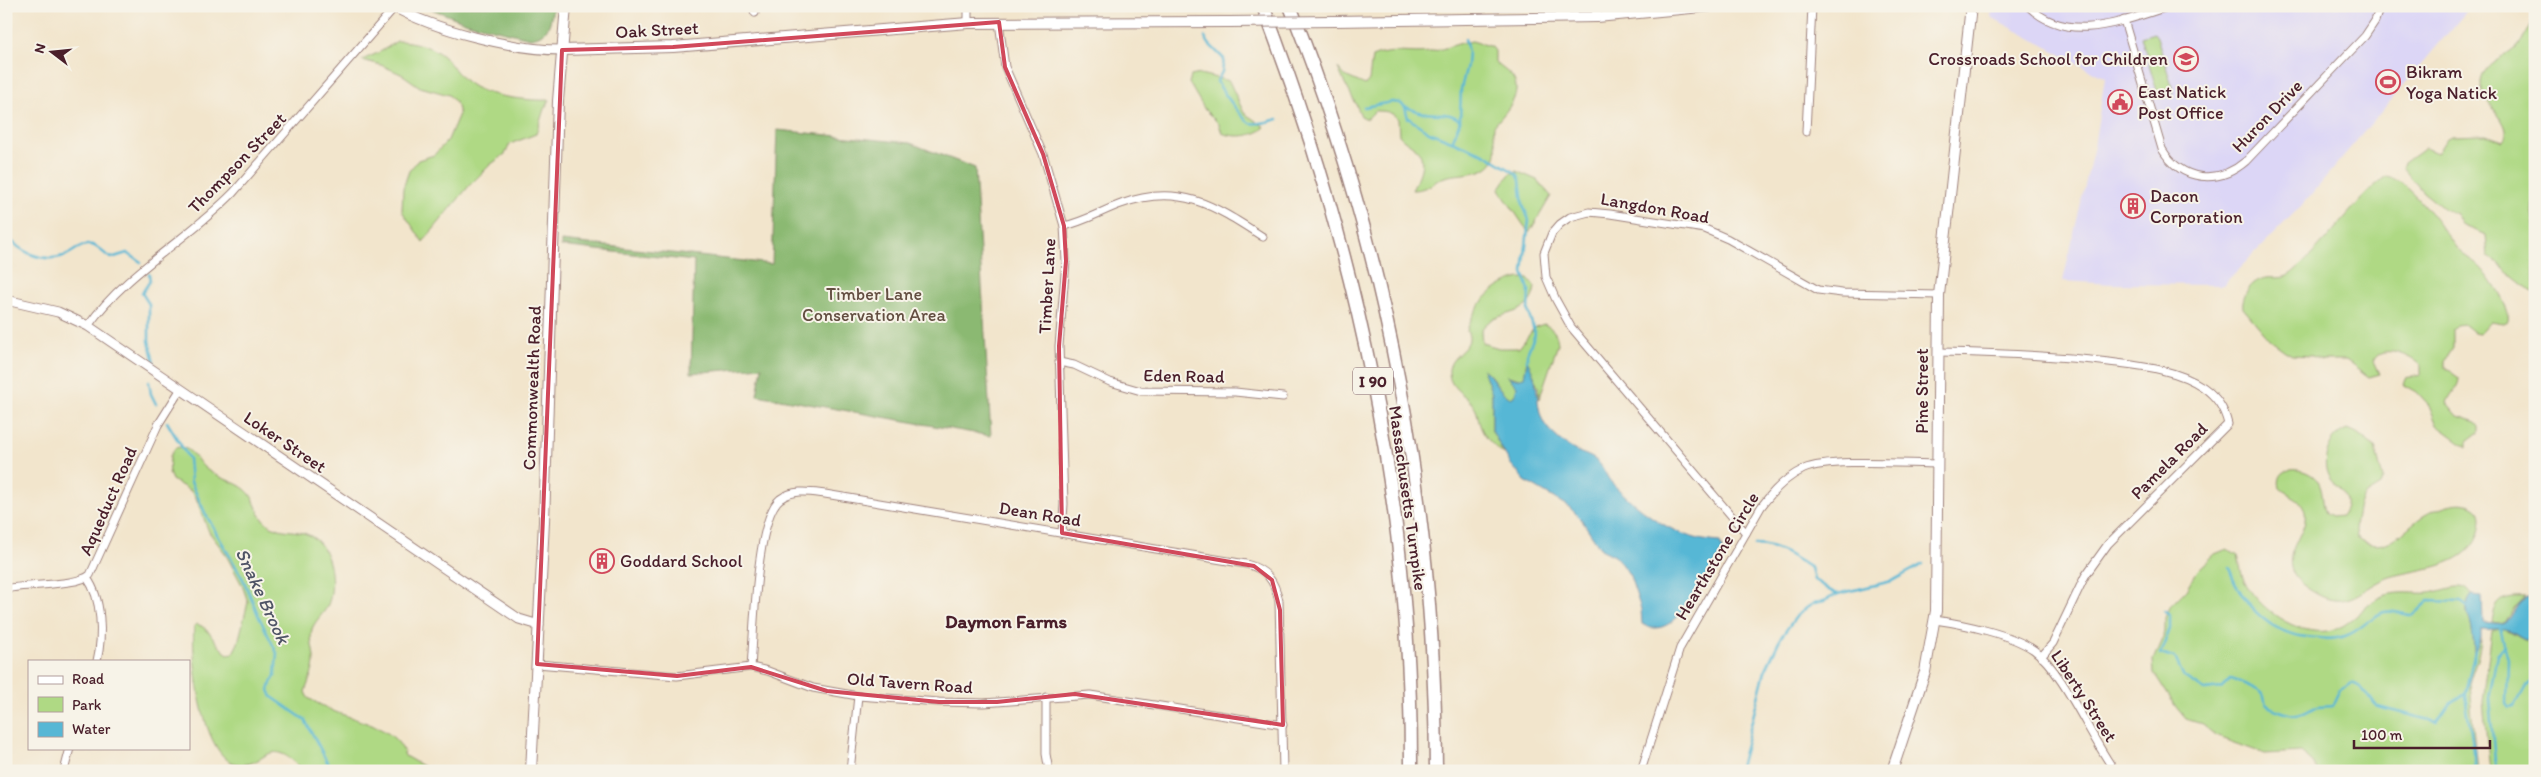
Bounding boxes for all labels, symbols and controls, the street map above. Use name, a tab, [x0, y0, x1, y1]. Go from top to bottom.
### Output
street label: Oak Street	[615, 17, 700, 43]
north arrow	[28, 28, 78, 78]
text: N	[31, 42, 49, 55]
school or university icon: Crossroads School for Children	[2173, 46, 2199, 72]
place label: Crossroads School for Children	[1928, 48, 2168, 70]
place label: Bikram Yoga Natick	[2406, 61, 2498, 104]
sports icon: Bikram Yoga Natick	[2375, 69, 2401, 95]
street label: Huron Drive	[2227, 75, 2307, 157]
place label: East Natick Post Office	[2138, 81, 2226, 124]
public building icon: East Natick Post Office	[2107, 89, 2133, 115]
street label: Thompson Street	[183, 108, 291, 218]
place label: Dacon Corporation	[2150, 185, 2243, 228]
street label: Langdon Road	[1599, 188, 1711, 228]
building icon: Dacon Corporation	[2120, 193, 2146, 219]
street label: Timber Lane	[1033, 237, 1061, 335]
park label: Timber Lane Conservation Area	[802, 283, 947, 326]
street label: Commonwealth Road	[518, 305, 546, 471]
street label: Pine Street	[1911, 348, 1933, 434]
street label: Eden Road	[1143, 364, 1225, 388]
road number: I 90	[1353, 368, 1393, 394]
street label: Massachusetts Turnpike	[1384, 404, 1432, 592]
street label: Loker Street	[239, 406, 331, 478]
street label: Pamela Road	[2126, 418, 2212, 504]
street label: Aqueduct Road	[74, 443, 142, 559]
street label: Hearthstone Circle	[1670, 488, 1764, 624]
street label: Dean Road	[997, 497, 1083, 531]
water label: Snake Brook	[231, 544, 296, 649]
building icon: Goddard School	[589, 548, 615, 574]
place label: Goddard School	[620, 550, 743, 572]
district label: Daymon Farms	[945, 610, 1068, 633]
street label: Liberty Street	[2046, 646, 2122, 746]
legend	[28, 660, 190, 750]
street label: Old Tavern Road	[846, 668, 974, 698]
text: Road	[72, 670, 105, 688]
text: Park	[72, 696, 102, 714]
scale bar	[2354, 717, 2490, 749]
text: Water	[72, 720, 111, 738]
text: 100 m	[2361, 726, 2403, 744]

